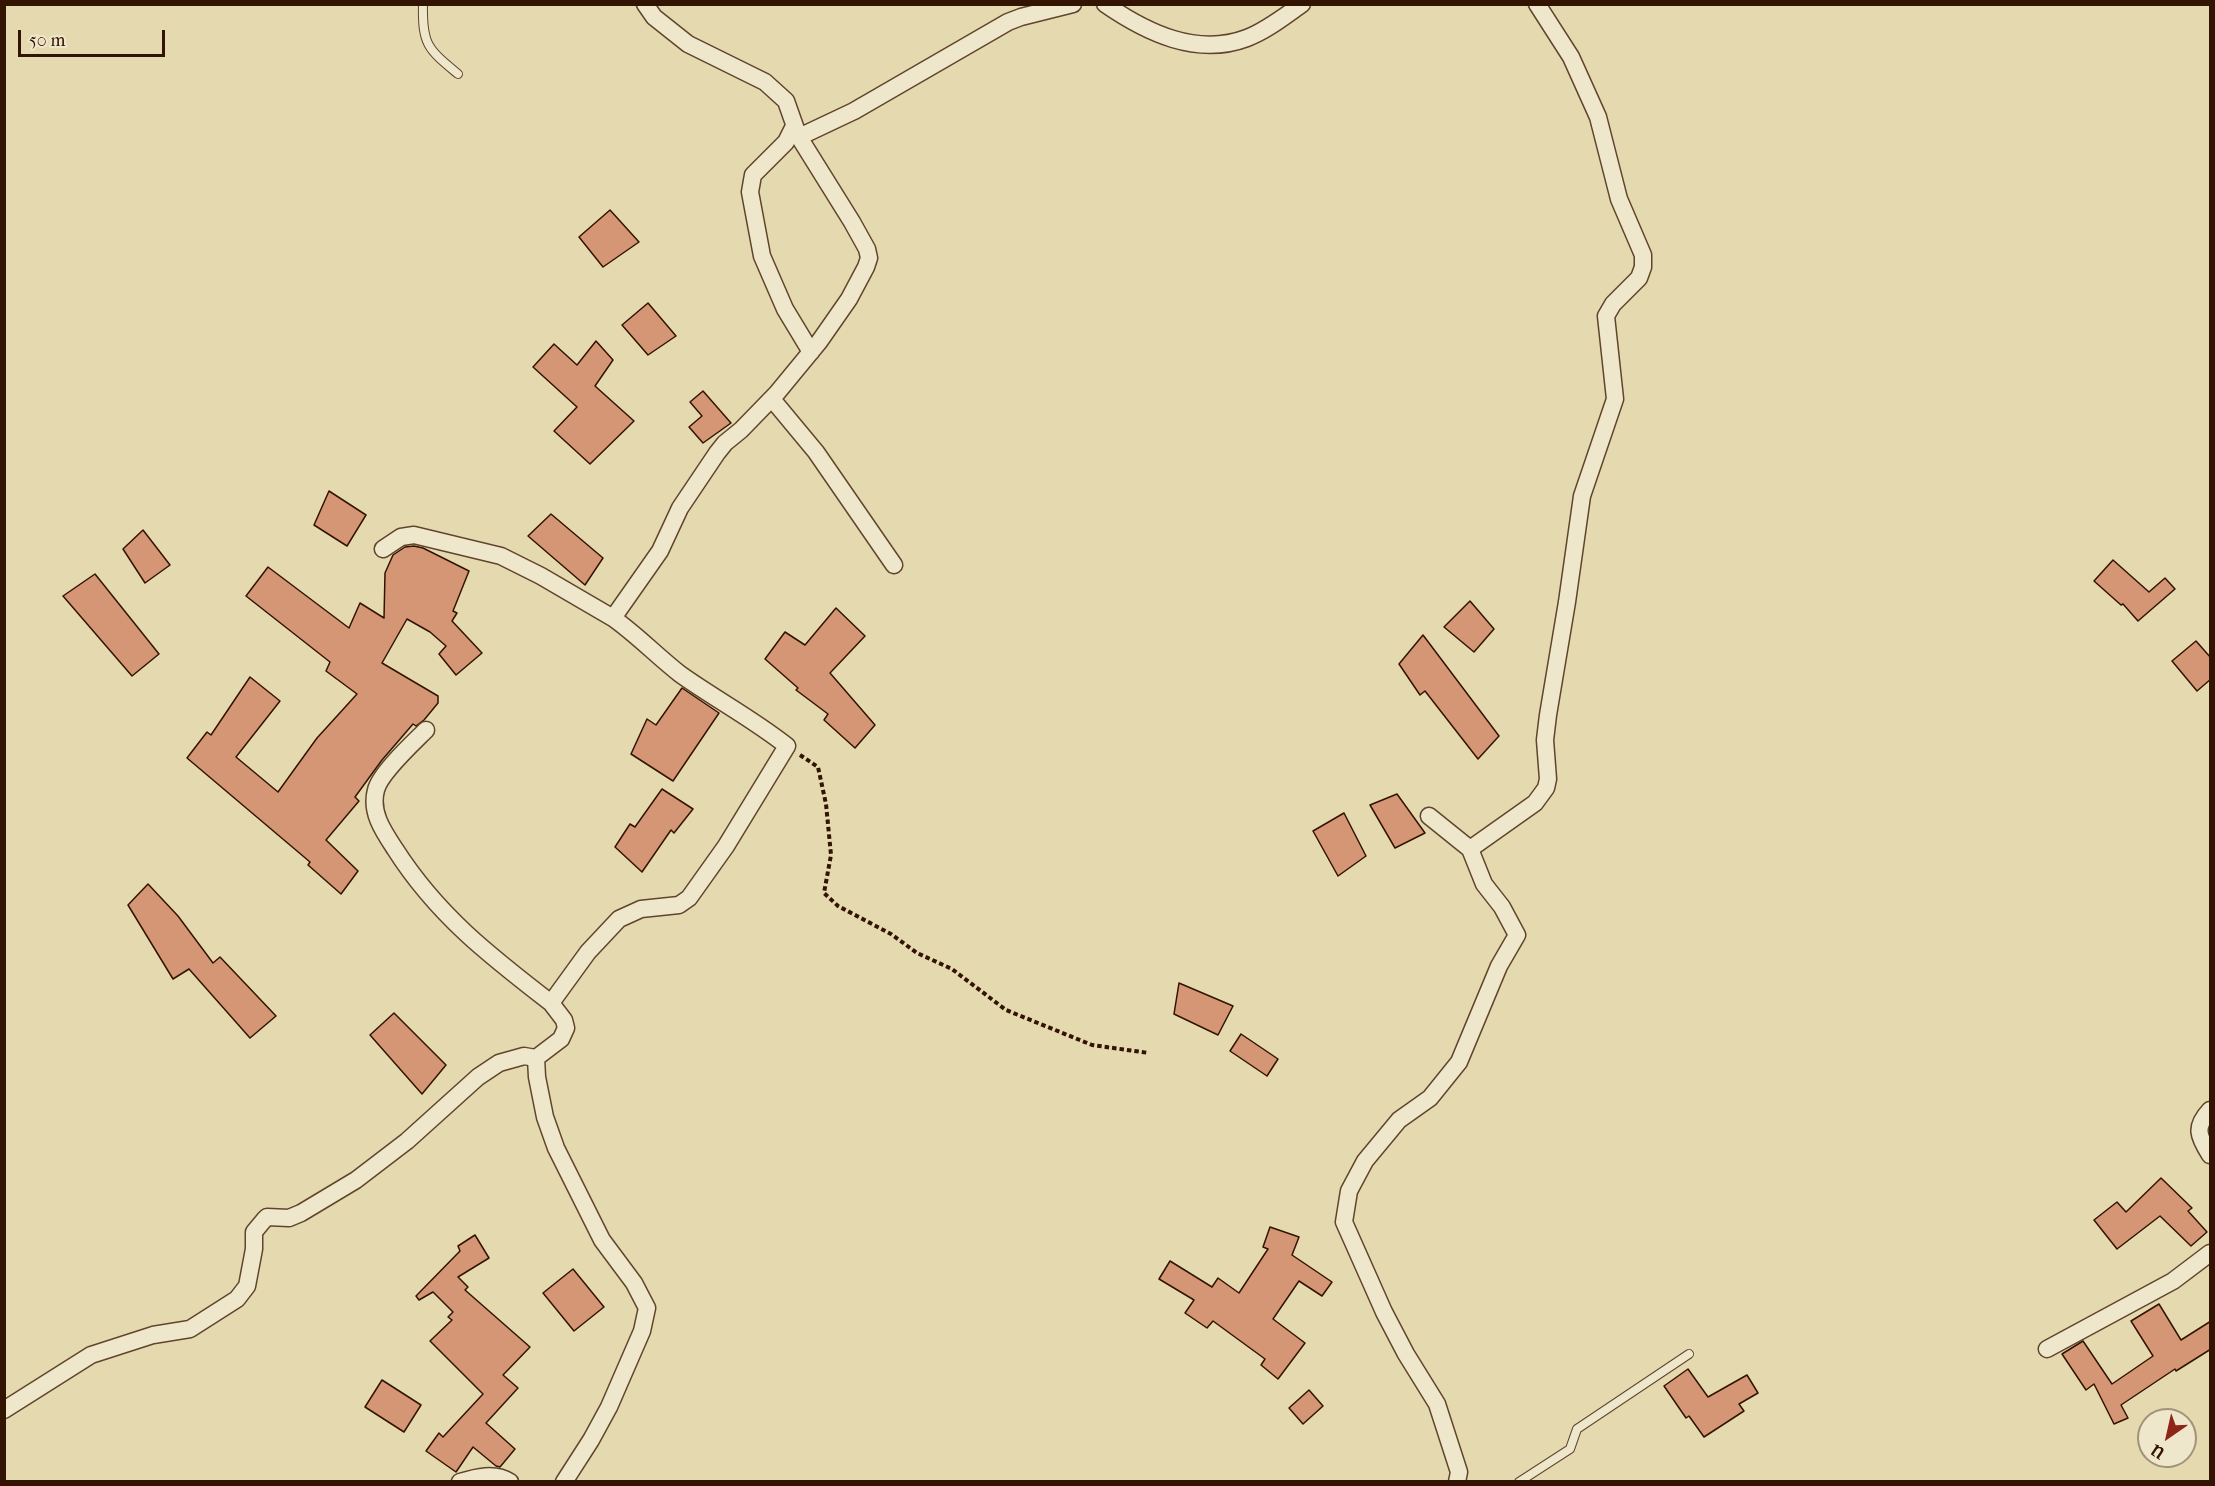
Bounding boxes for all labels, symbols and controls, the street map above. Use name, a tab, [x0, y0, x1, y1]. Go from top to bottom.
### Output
scale bar	[21, 18, 168, 56]
text: 50 m	[29, 30, 65, 51]
north arrow	[2137, 1408, 2197, 1468]
text: U	[2147, 1440, 2168, 1463]

